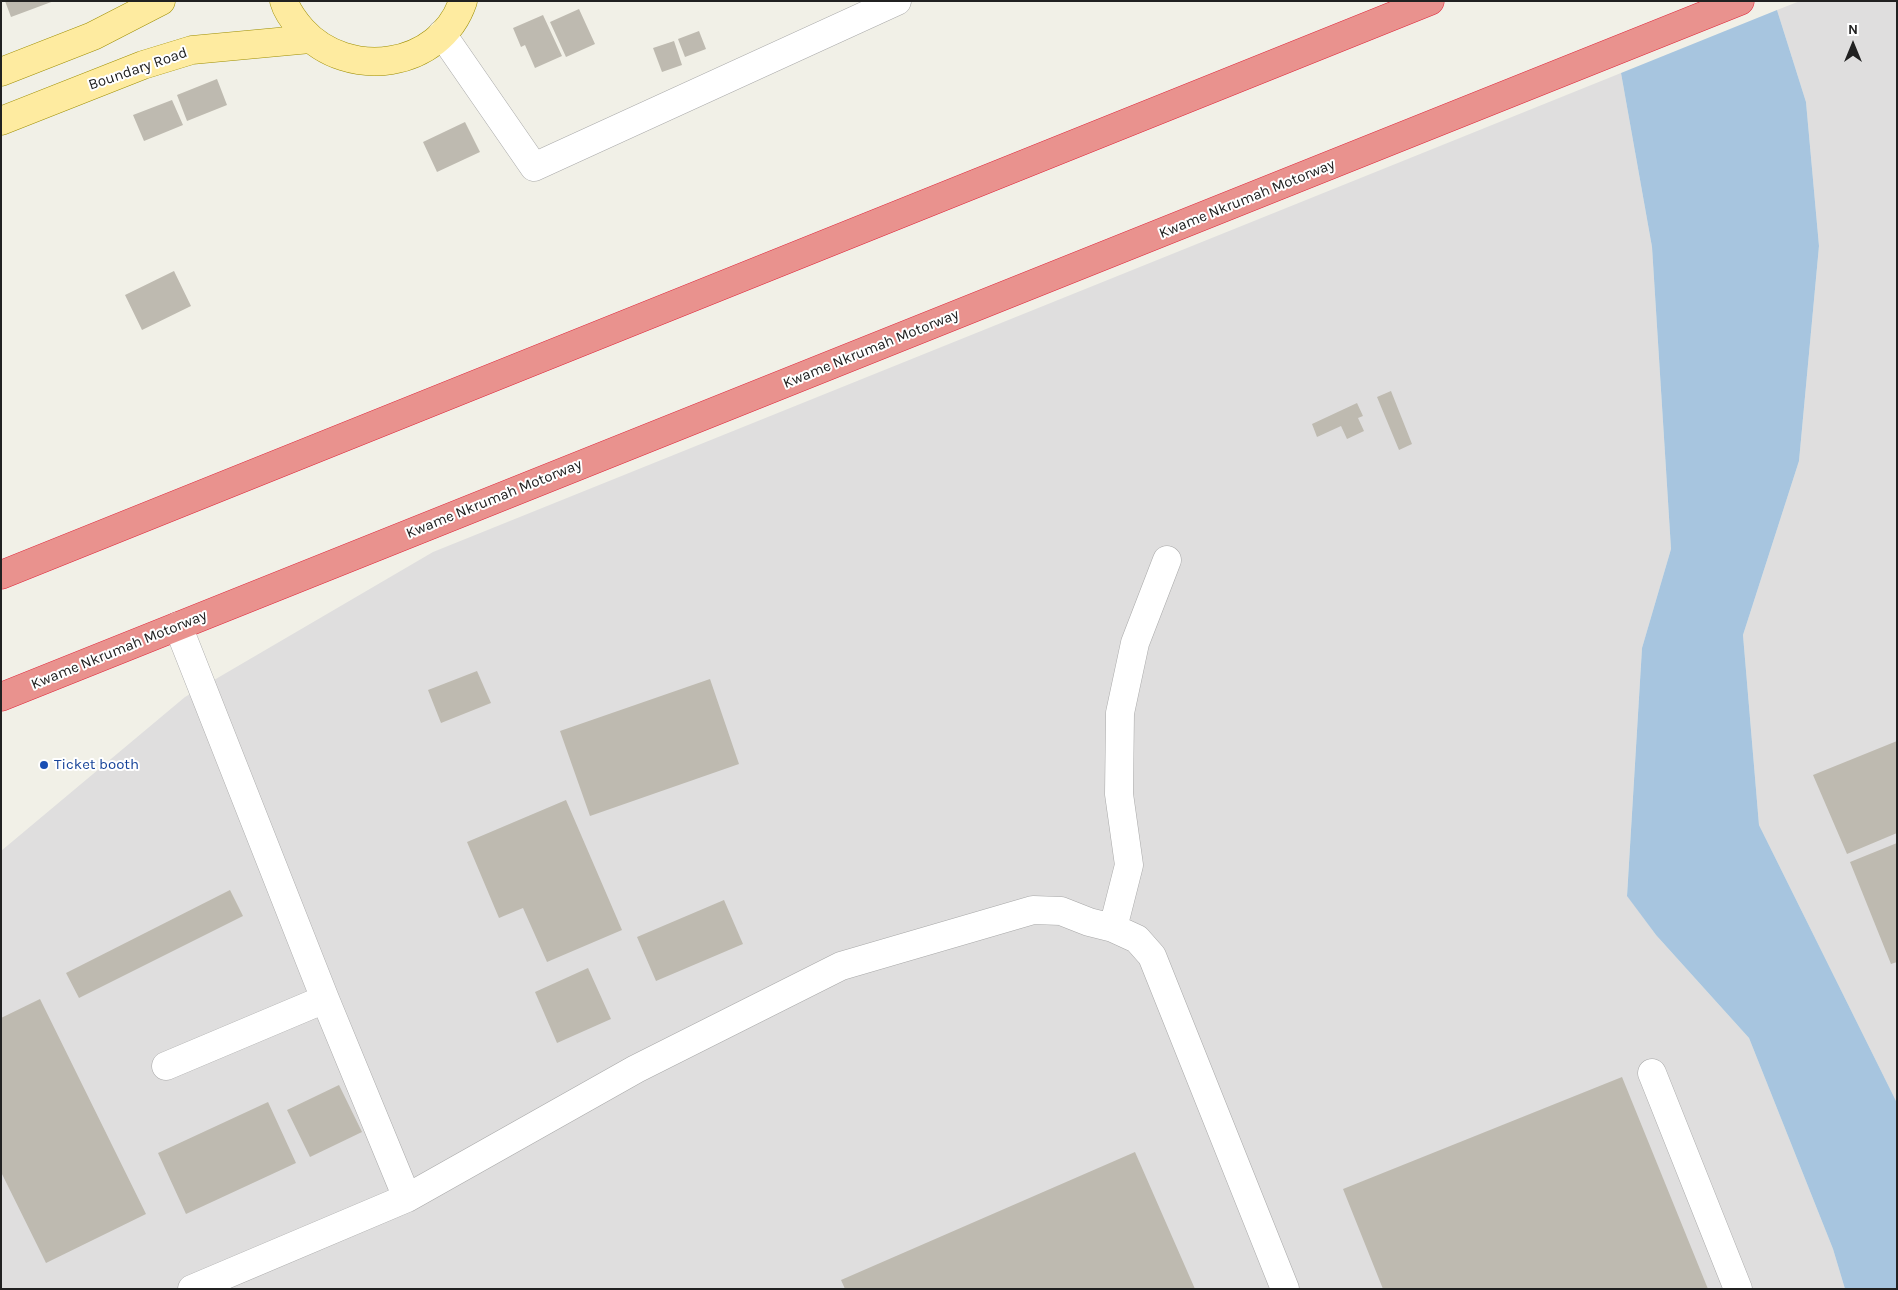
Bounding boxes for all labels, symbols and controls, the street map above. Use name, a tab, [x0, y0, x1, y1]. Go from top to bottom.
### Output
north arrow	[1828, 20, 1878, 70]
text: N	[1848, 21, 1858, 38]
street label: Boundary Road	[86, 44, 190, 94]
street label: Kwame Nkrumah Motorway	[1157, 155, 1337, 243]
street label: Kwame Nkrumah Motorway	[781, 305, 961, 393]
street label: Kwame Nkrumah Motorway	[404, 455, 584, 543]
street label: Kwame Nkrumah Motorway	[29, 606, 209, 694]
place label: Ticket booth	[54, 756, 139, 774]
marker: Ticket booth	[38, 759, 50, 771]

